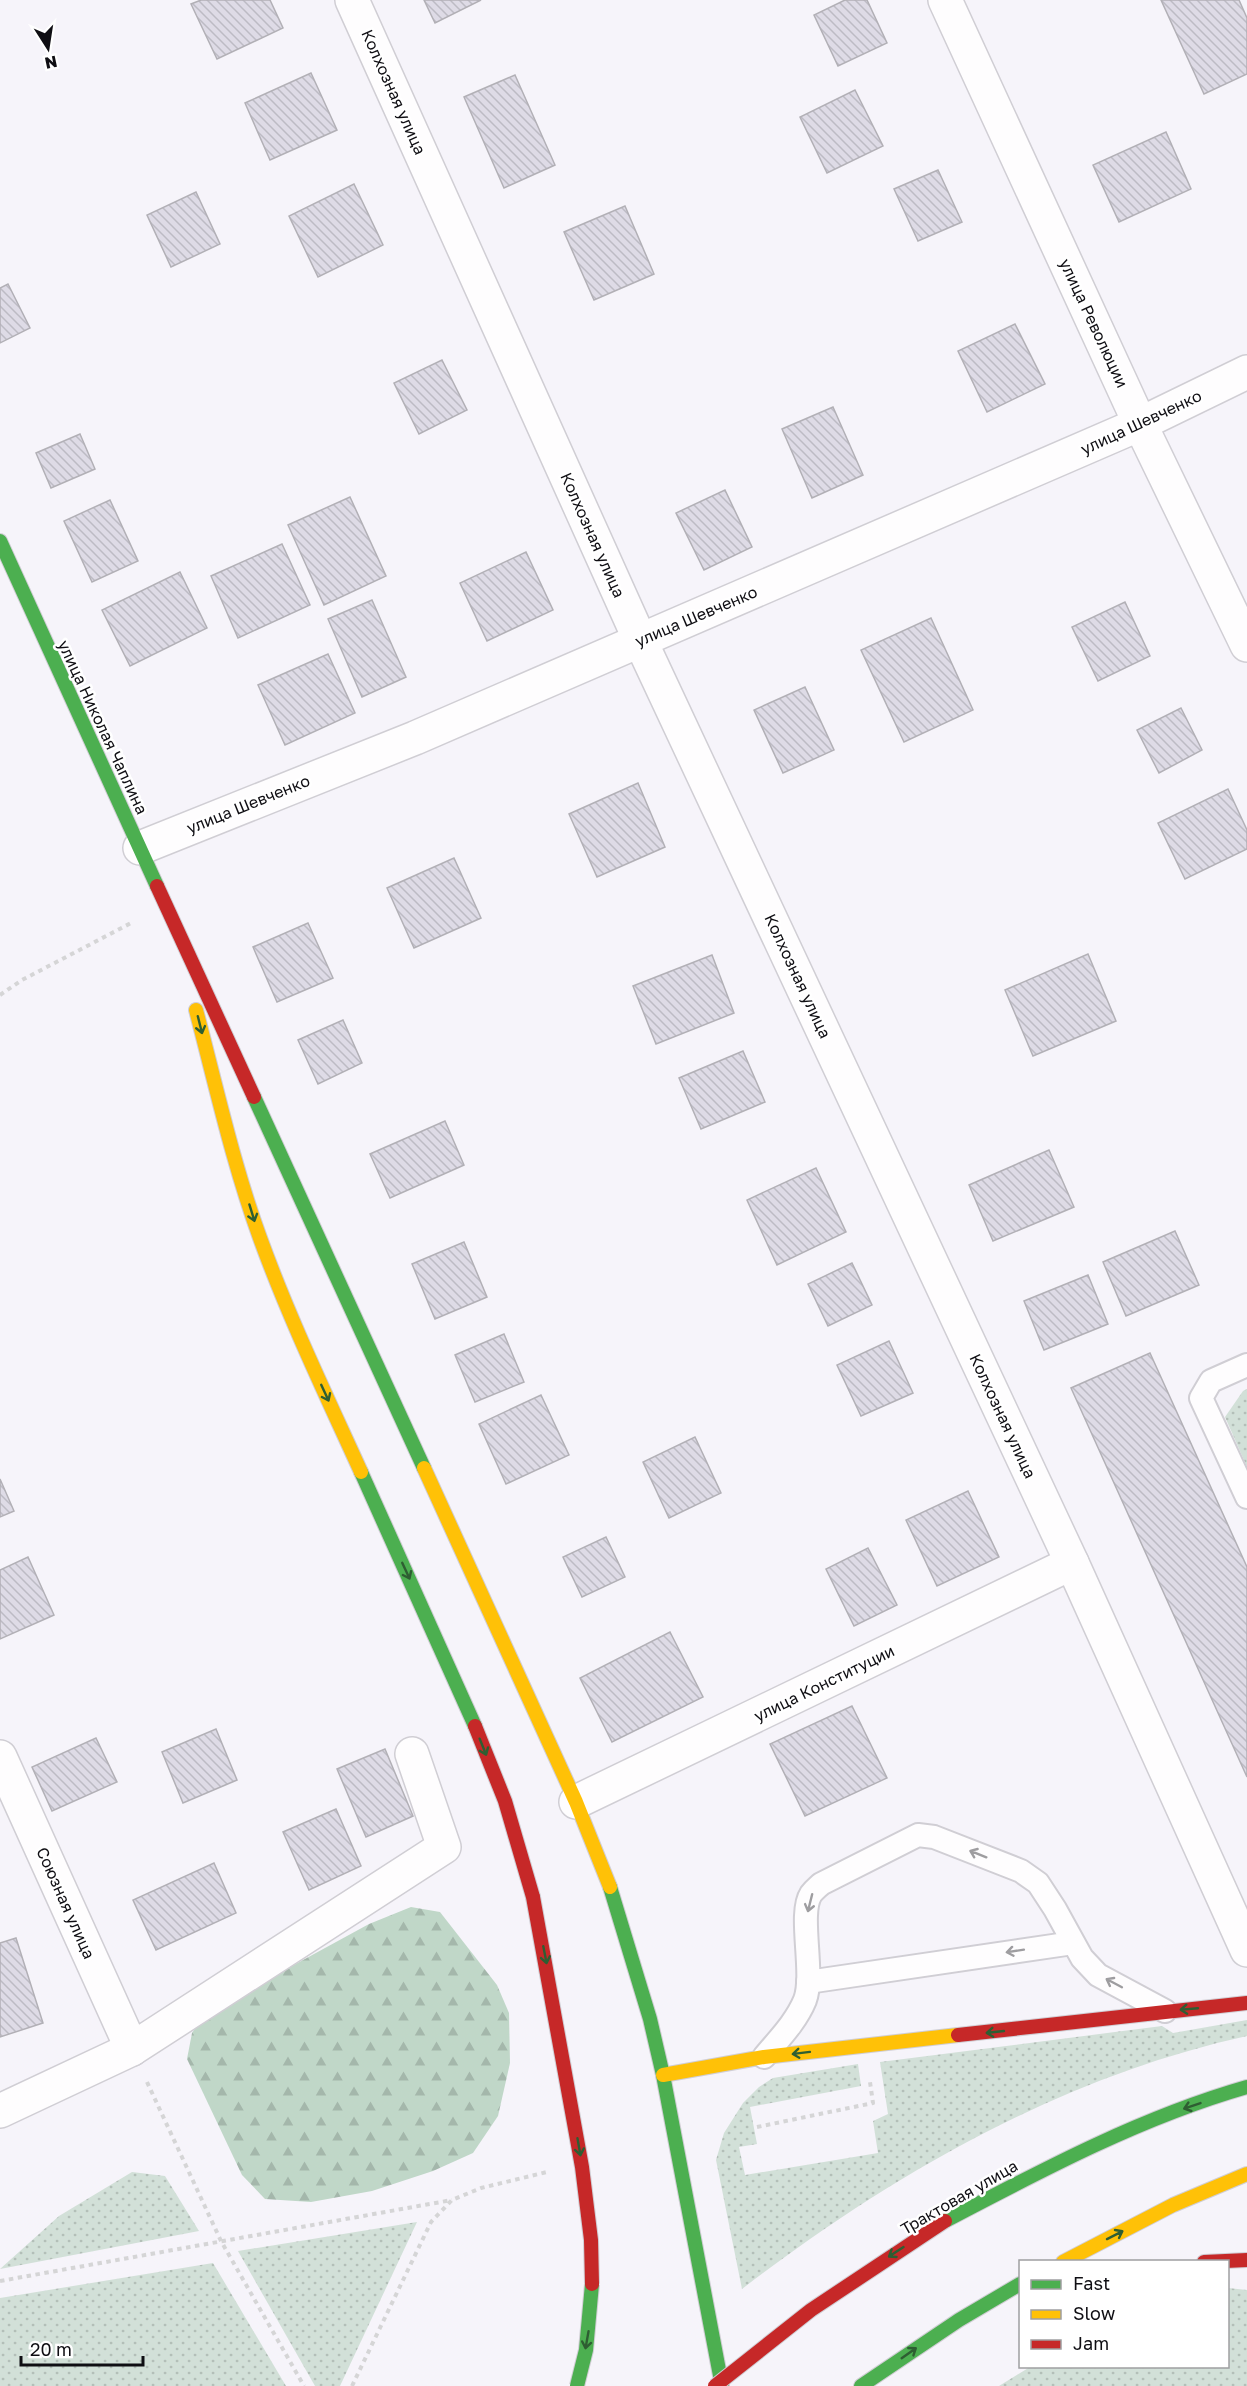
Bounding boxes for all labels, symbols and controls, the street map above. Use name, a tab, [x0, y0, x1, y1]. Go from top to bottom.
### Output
north arrow	[18, 18, 78, 78]
street label: Колхозная улица	[357, 26, 431, 158]
text: N	[43, 52, 59, 74]
street label: улица Революции	[1055, 255, 1133, 391]
street label: улица Шевченко	[1077, 385, 1205, 459]
street label: Колхозная улица	[556, 469, 630, 601]
street label: улица Шевченко	[632, 581, 760, 651]
street label: улица Николая Чаплина	[54, 637, 152, 817]
street label: улица Шевченко	[183, 770, 313, 838]
street label: Колхозная улица	[760, 911, 836, 1041]
one-way arrow	[195, 1015, 206, 1034]
one-way arrow	[247, 1203, 258, 1222]
street label: Колхозная улица	[965, 1351, 1041, 1481]
one-way arrow	[319, 1384, 331, 1402]
one-way arrow	[400, 1561, 412, 1579]
street label: улица Конституции	[750, 1640, 898, 1726]
one-way arrow	[478, 1737, 489, 1755]
street label: Союзная улица	[32, 1844, 100, 1962]
one-way arrow	[969, 1848, 988, 1859]
one-way arrow	[803, 1893, 815, 1912]
one-way arrow	[540, 1944, 551, 1964]
one-way arrow	[1005, 1946, 1025, 1957]
one-way arrow	[1105, 1977, 1123, 1988]
one-way arrow	[1179, 2004, 1199, 2015]
one-way arrow	[986, 2026, 1006, 2037]
one-way arrow	[792, 2048, 812, 2059]
one-way arrow	[1183, 2101, 1202, 2112]
one-way arrow	[574, 2136, 585, 2156]
street label: Трактовая улица	[897, 2155, 1021, 2239]
one-way arrow	[1105, 2228, 1123, 2240]
one-way arrow	[888, 2247, 905, 2259]
legend	[1019, 2260, 1229, 2368]
text: Fast	[1073, 2272, 1110, 2294]
text: Slow	[1073, 2302, 1116, 2324]
scale bar	[21, 2329, 142, 2367]
one-way arrow	[581, 2330, 592, 2350]
text: Jam	[1073, 2332, 1109, 2354]
text: 20 m	[30, 2338, 72, 2360]
one-way arrow	[901, 2347, 917, 2359]

